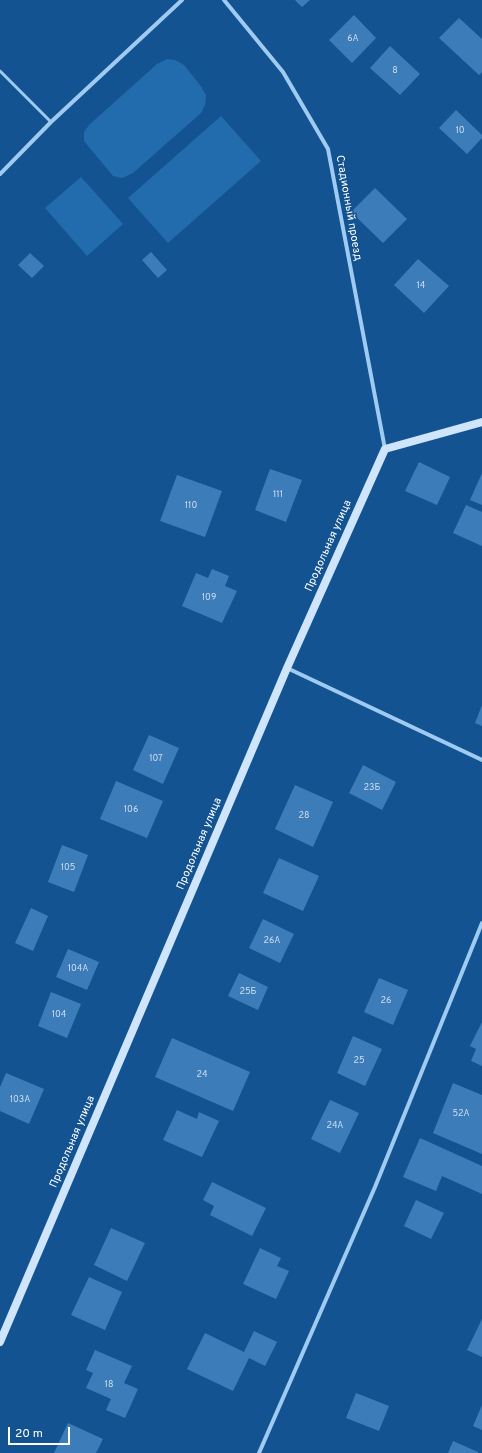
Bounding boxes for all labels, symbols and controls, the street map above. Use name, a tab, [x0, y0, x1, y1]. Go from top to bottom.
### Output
house number: 6А	[347, 34, 359, 44]
house number: 8	[392, 66, 398, 76]
house number: 10	[455, 126, 465, 136]
street label: Стадионный проезд	[332, 154, 364, 262]
house number: 14	[417, 281, 425, 291]
house number: 111	[273, 490, 283, 500]
street label: Продольная улица	[303, 498, 355, 594]
house number: 110	[185, 501, 197, 511]
house number: 109	[202, 593, 216, 603]
house number: 107	[149, 754, 163, 764]
house number: 23Б	[364, 783, 380, 793]
street label: Продольная улица	[175, 796, 225, 892]
house number: 106	[124, 805, 138, 815]
house number: 28	[298, 811, 310, 821]
house number: 105	[61, 863, 75, 873]
house number: 26А	[264, 936, 280, 946]
house number: 104А	[68, 964, 88, 974]
house number: 25Б	[239, 987, 257, 997]
house number: 26	[381, 996, 391, 1006]
house number: 104	[52, 1010, 66, 1020]
house number: 25	[353, 1056, 365, 1066]
house number: 24	[196, 1070, 208, 1080]
street label: Продольная улица	[48, 1094, 98, 1190]
house number: 103А	[10, 1095, 30, 1105]
house number: 52А	[452, 1109, 470, 1119]
house number: 24А	[327, 1121, 343, 1131]
house number: 18	[105, 1380, 113, 1390]
scale bar	[10, 1419, 72, 1445]
text: 20 m	[15, 1426, 43, 1442]

